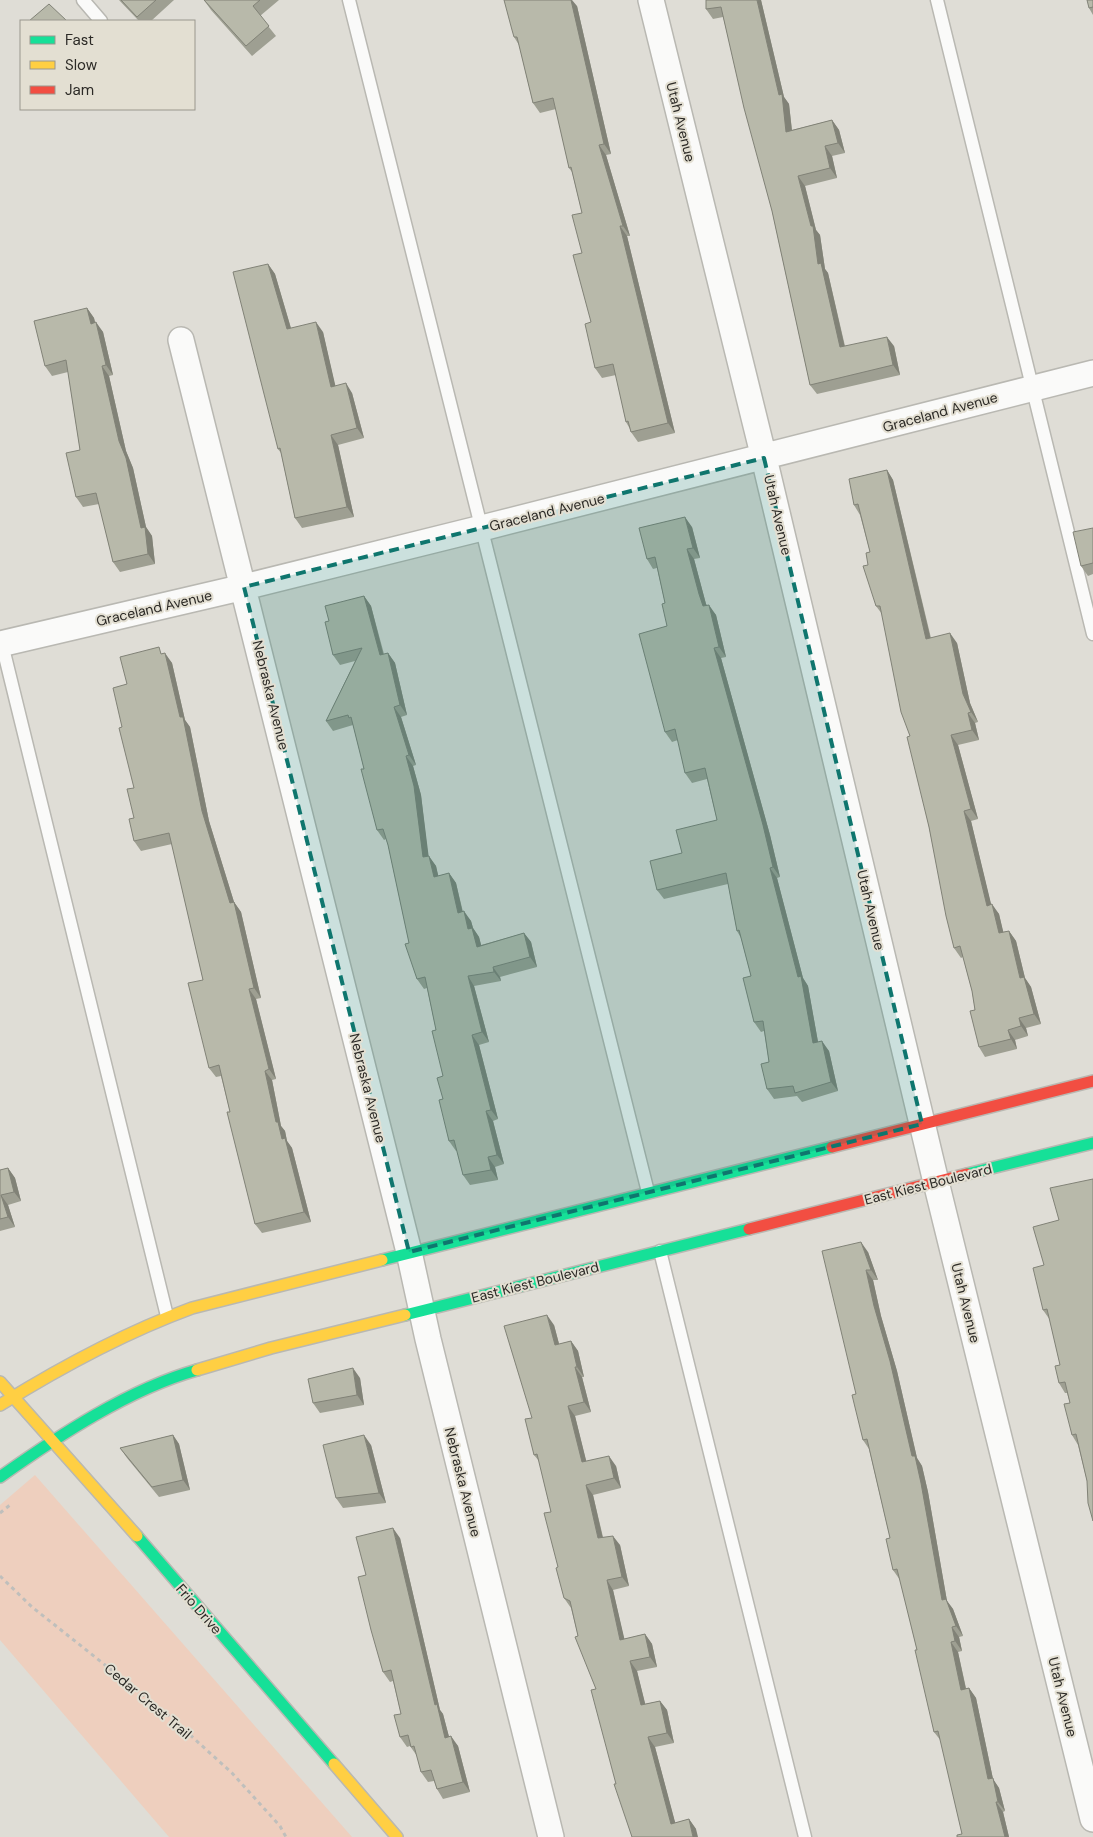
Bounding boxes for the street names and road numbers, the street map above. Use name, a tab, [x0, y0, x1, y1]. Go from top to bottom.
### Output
street label: Utah Avenue	[662, 80, 700, 164]
street label: Graceland Avenue	[881, 388, 999, 436]
street label: Utah Avenue	[760, 473, 796, 557]
street label: Graceland Avenue	[487, 489, 607, 535]
street label: Graceland Avenue	[94, 586, 214, 630]
street label: Nebraska Avenue	[249, 638, 293, 752]
street label: Utah Avenue	[853, 868, 889, 952]
street label: Nebraska Avenue	[346, 1031, 390, 1145]
street label: East Kiest Boulevard	[862, 1159, 994, 1209]
street label: East Kiest Boulevard	[469, 1257, 601, 1307]
street label: Utah Avenue	[947, 1261, 985, 1345]
street label: Nebraska Avenue	[441, 1425, 485, 1539]
street label: Frio Drive	[172, 1580, 226, 1638]
street label: Utah Avenue	[1044, 1655, 1082, 1739]
street label: Cedar Crest Trail	[101, 1659, 195, 1743]

